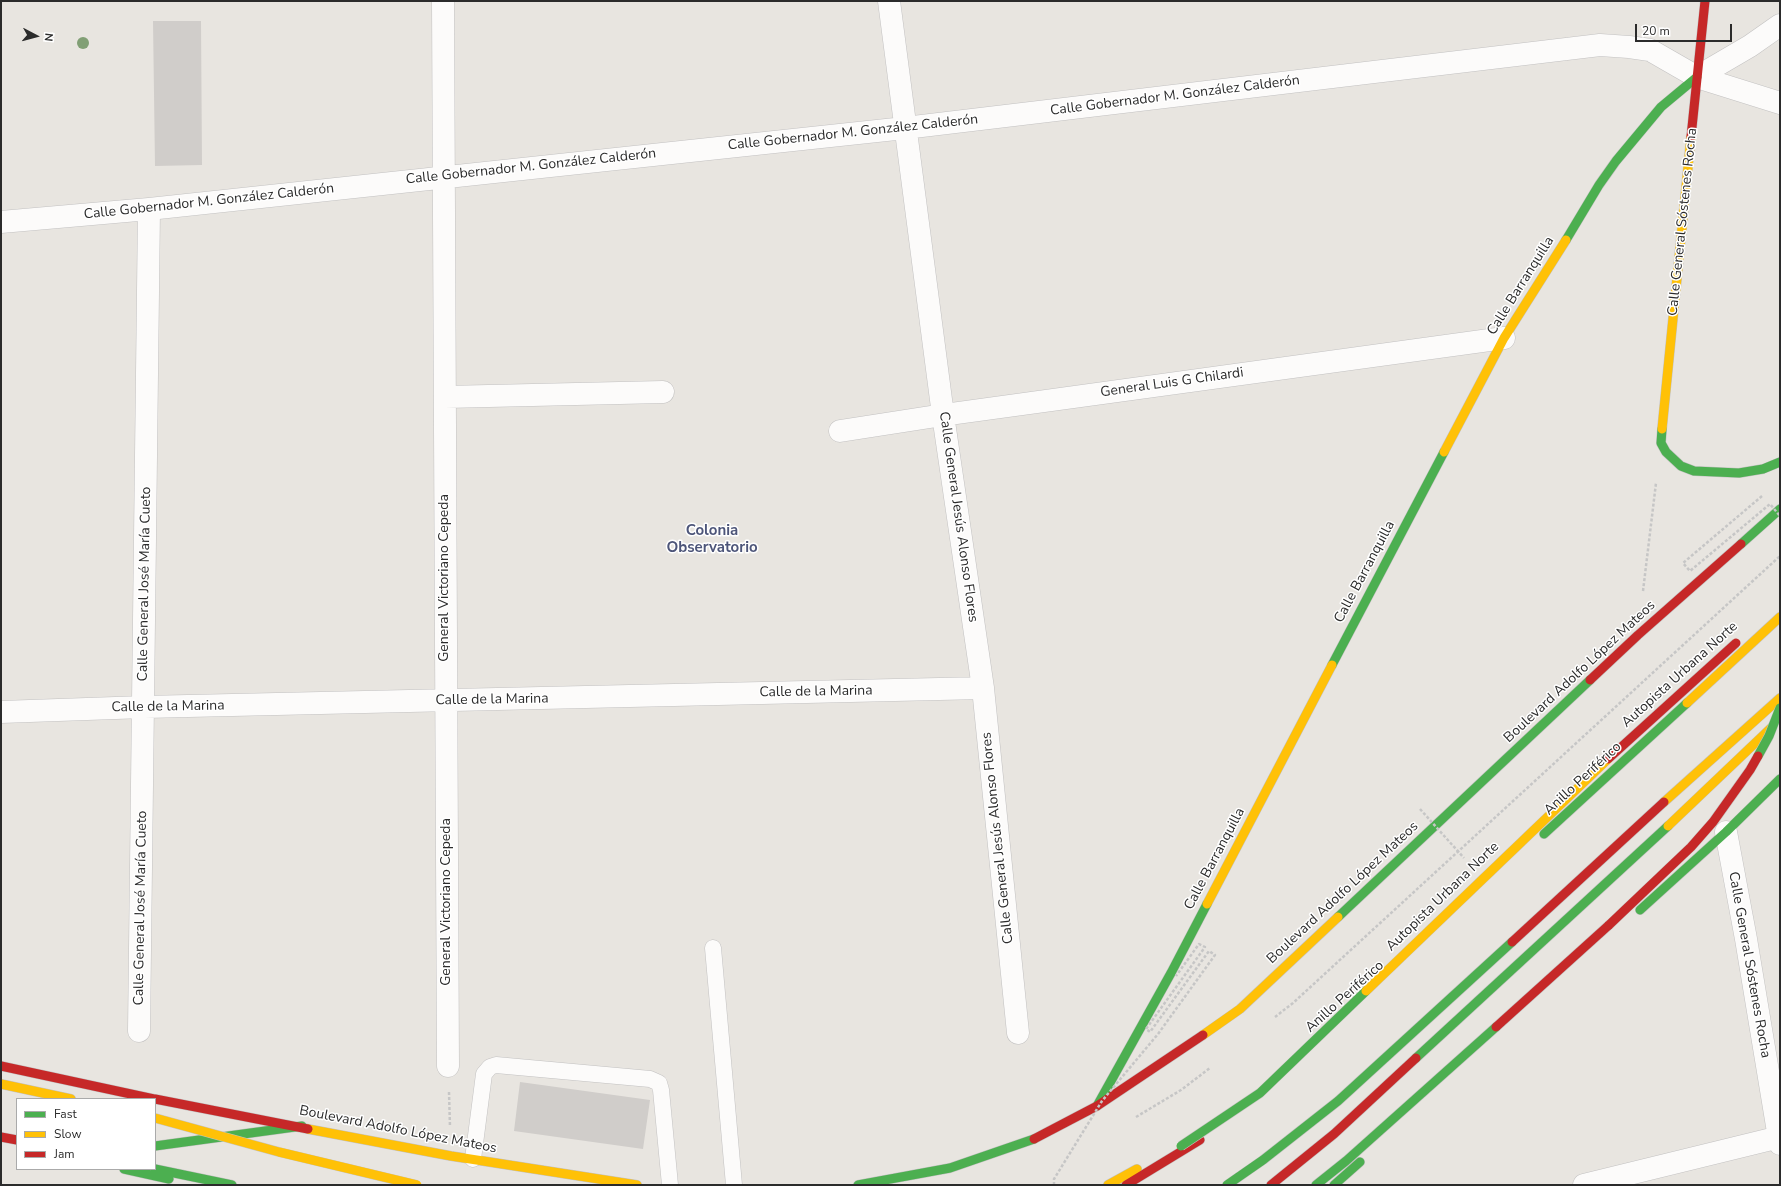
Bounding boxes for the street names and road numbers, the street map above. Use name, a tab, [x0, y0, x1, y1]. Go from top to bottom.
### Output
street label: Calle Gobernador M. González Calderón	[1049, 72, 1301, 120]
street label: Calle Gobernador M. González Calderón	[727, 112, 979, 154]
street label: Calle General Sóstenes Rocha	[1665, 127, 1701, 317]
street label: Calle Gobernador M. González Calderón	[405, 146, 657, 188]
street label: Calle Gobernador M. González Calderón	[83, 181, 335, 223]
street label: Calle Barranquilla	[1484, 234, 1558, 338]
street label: General Luis G Chilardi	[1099, 365, 1245, 401]
street label: Calle General Jesús Alonso Flores	[935, 411, 981, 623]
street label: Calle General José María Cueto	[135, 486, 155, 682]
street label: General Victoriano Cepeda	[437, 494, 453, 662]
street label: Calle Barranquilla	[1331, 518, 1399, 626]
street label: Boulevard Adolfo López Mateos	[1501, 597, 1659, 747]
street label: Autopista Urbana Norte	[1619, 618, 1741, 732]
street label: Calle de la Marina	[759, 683, 873, 701]
street label: Calle de la Marina	[435, 691, 549, 709]
street label: Calle de la Marina	[111, 698, 225, 716]
street label: Calle General Jesús Alonso Flores	[979, 731, 1017, 945]
street label: Anillo Periférico	[1541, 739, 1625, 819]
street label: Calle Barranquilla	[1181, 805, 1249, 913]
street label: Calle General José María Cueto	[131, 810, 151, 1006]
street label: General Victoriano Cepeda	[439, 818, 455, 986]
street label: Boulevard Adolfo López Mateos	[1264, 818, 1422, 968]
street label: Autopista Urbana Norte	[1383, 839, 1503, 955]
street label: Calle General Sóstenes Rocha	[1724, 871, 1774, 1059]
street label: Anillo Periférico	[1302, 957, 1388, 1037]
street label: Boulevard Adolfo López Mateos	[298, 1103, 498, 1157]

